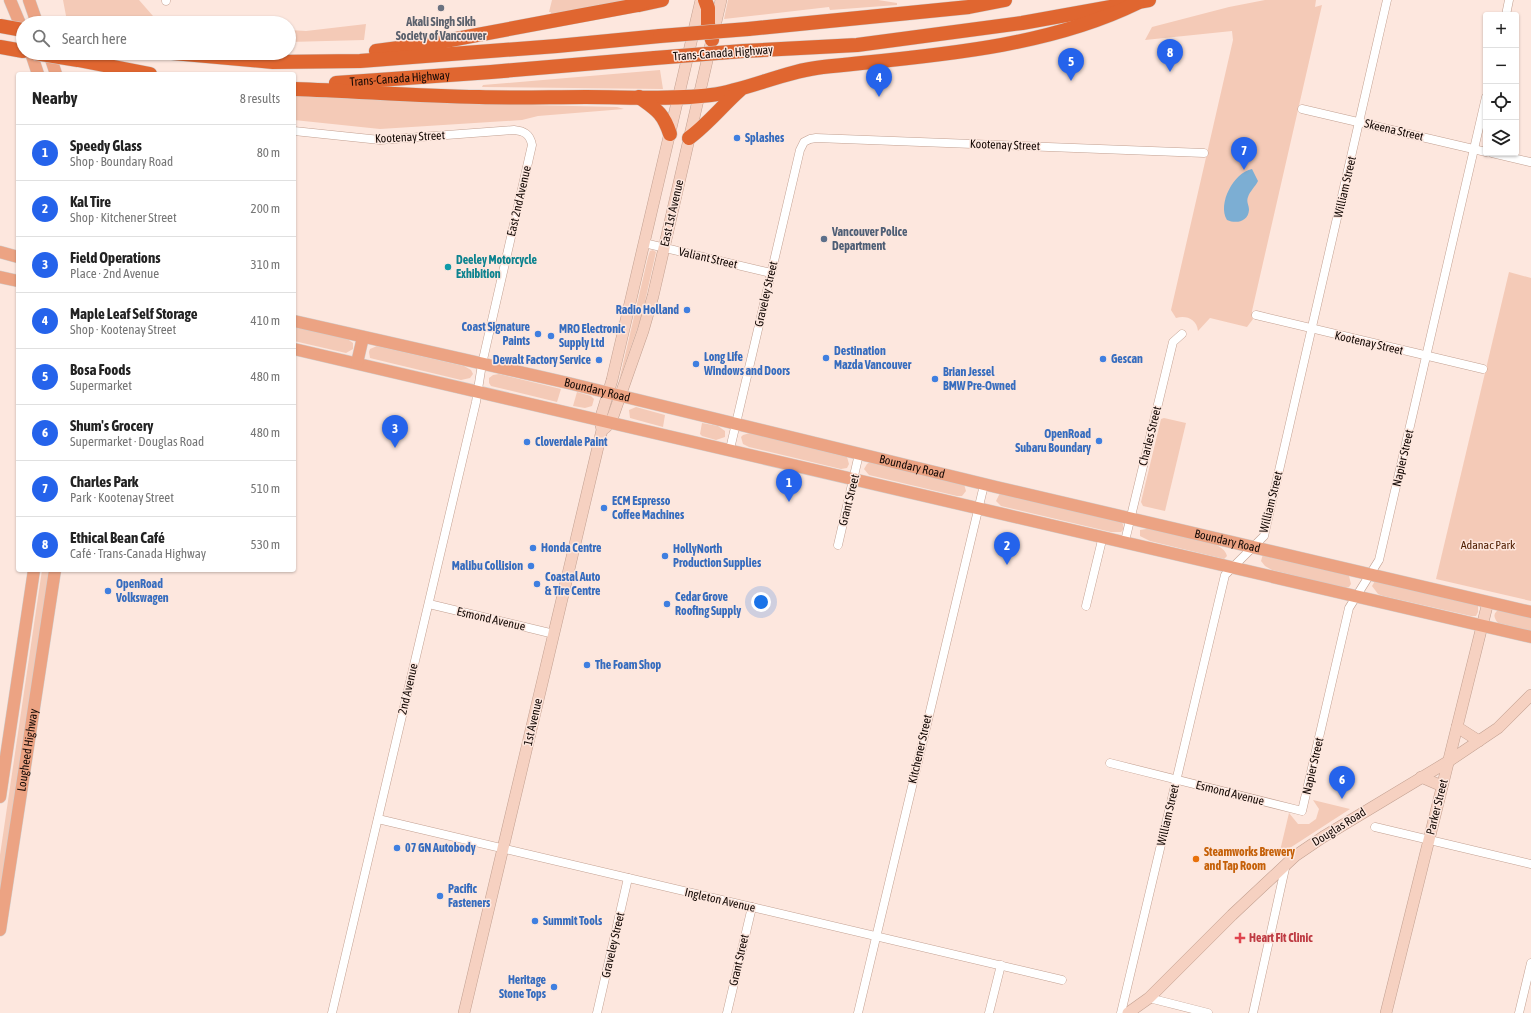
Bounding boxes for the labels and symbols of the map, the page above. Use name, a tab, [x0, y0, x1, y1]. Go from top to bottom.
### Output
marker: Akali Singh Sikh Society of Vancouver	[436, 3, 446, 13]
place label: Akali Singh Sikh Society of Vancouver	[396, 15, 487, 43]
pin: 8	[1157, 39, 1183, 72]
street label: Trans-Canada Highway	[673, 43, 773, 63]
pin: 5	[1058, 48, 1084, 81]
pin: 4	[866, 64, 892, 97]
street label: Trans-Canada Highway	[349, 68, 450, 89]
street label: Skeena Street	[1363, 116, 1425, 144]
street label: Kootenay Street	[375, 128, 446, 146]
place label: Splashes	[745, 131, 785, 145]
marker: Splashes	[732, 133, 742, 143]
street label: Kootenay Street	[970, 137, 1041, 153]
pin: 7	[1231, 137, 1257, 170]
street label: William Street	[1331, 154, 1359, 219]
street label: East 2nd Avenue	[504, 164, 534, 238]
street label: East 1st Avenue	[658, 178, 686, 248]
place label: Vancouver Police Department	[831, 225, 908, 253]
marker: Vancouver Police Department	[819, 234, 829, 244]
street label: Valiant Street	[677, 244, 739, 272]
place label: Deeley Motorcycle Exhibition	[456, 253, 537, 281]
street label: Graveley Street	[752, 259, 780, 328]
marker: Deeley Motorcycle Exhibition	[443, 262, 453, 272]
place label: Radio Holland	[616, 303, 679, 317]
marker: Radio Holland	[682, 305, 692, 315]
place label: Coast Signature Paints	[461, 320, 531, 348]
place label: MRO Electronic Supply Ltd	[559, 322, 626, 350]
street label: Kootenay Street	[1333, 328, 1405, 358]
marker: Coast Signature Paints	[533, 329, 543, 339]
marker: MRO Electronic Supply Ltd	[546, 331, 556, 341]
place label: Destination Mazda Vancouver	[834, 344, 912, 372]
place label: Long Life Windows and Doors	[703, 350, 791, 378]
place label: Gescan	[1111, 352, 1143, 366]
place label: Dewalt Factory Service	[493, 353, 592, 367]
marker: Destination Mazda Vancouver	[821, 353, 831, 363]
marker: Gescan	[1098, 354, 1108, 364]
marker: Dewalt Factory Service	[594, 355, 604, 365]
marker: Long Life Windows and Doors	[691, 359, 701, 369]
place label: Brian Jessel BMW Pre-Owned	[943, 365, 1016, 393]
marker: Brian Jessel BMW Pre-Owned	[930, 374, 940, 384]
street label: Boundary Road	[563, 375, 632, 405]
street label: Charles Street	[1136, 404, 1164, 467]
pin: 3	[382, 415, 408, 448]
place label: OpenRoad Subaru Boundary	[1015, 427, 1091, 455]
street label: Napier Street	[1390, 428, 1416, 488]
place label: Cloverdale Paint	[535, 435, 608, 449]
marker: OpenRoad Subaru Boundary	[1094, 436, 1104, 446]
marker: Cloverdale Paint	[522, 437, 532, 447]
street label: Boundary Road	[878, 452, 946, 481]
pin: 1	[776, 469, 802, 502]
street label: William Street	[1257, 469, 1286, 534]
street label: Grant Street	[836, 472, 862, 527]
place label: ECM Espresso Coffee Machines	[612, 494, 685, 522]
marker: ECM Espresso Coffee Machines	[599, 503, 609, 513]
street label: Boundary Road	[1193, 527, 1262, 556]
pin: 2	[994, 532, 1020, 565]
park label: Adanac Park	[1461, 538, 1516, 552]
place label: Honda Centre	[541, 541, 602, 555]
place label: HollyNorth Production Supplies	[673, 542, 762, 570]
marker: Honda Centre	[528, 543, 538, 553]
marker: HollyNorth Production Supplies	[660, 551, 670, 561]
place label: Malibu Collision	[452, 559, 523, 573]
marker: Malibu Collision	[526, 561, 536, 571]
place label: Coastal Auto & Tire Centre	[545, 570, 601, 598]
place label: OpenRoad Volkswagen	[115, 577, 169, 605]
marker: Coastal Auto & Tire Centre	[532, 579, 542, 589]
marker: OpenRoad Volkswagen	[103, 586, 113, 596]
place label: Cedar Grove Roofing Supply	[675, 590, 741, 618]
your location	[751, 592, 771, 612]
marker: Cedar Grove Roofing Supply	[662, 599, 672, 609]
street label: Esmond Avenue	[455, 604, 527, 634]
place label: The Foam Shop	[595, 658, 662, 672]
marker: The Foam Shop	[582, 660, 592, 670]
street label: 2nd Avenue	[395, 662, 421, 716]
street label: 1st Avenue	[521, 697, 545, 747]
street label: Lougheed Highway	[14, 708, 41, 792]
street label: Kitchener Street	[905, 713, 935, 785]
street label: Napier Street	[1300, 736, 1326, 796]
pin: 6	[1329, 766, 1355, 799]
street label: Parker Street	[1423, 777, 1451, 836]
street label: Esmond Avenue	[1194, 778, 1266, 808]
street label: William Street	[1154, 782, 1182, 847]
street label: Douglas Road	[1309, 805, 1369, 849]
place label: 07 GN Autobody	[405, 841, 476, 855]
marker: 07 GN Autobody	[392, 843, 402, 853]
place label: Steamworks Brewery and Tap Room	[1204, 845, 1295, 873]
marker: Steamworks Brewery and Tap Room	[1191, 854, 1201, 864]
place label: Pacific Fasteners	[448, 882, 491, 910]
street label: Ingleton Avenue	[683, 885, 757, 915]
marker: Pacific Fasteners	[435, 891, 445, 901]
street label: Graveley Street	[599, 910, 627, 979]
place label: Summit Tools	[543, 914, 603, 928]
marker: Summit Tools	[530, 916, 540, 926]
place label: Heart Fit Clinic	[1249, 931, 1313, 945]
street label: Grant Street	[726, 932, 752, 987]
marker: Heart Fit Clinic	[1234, 932, 1246, 944]
place label: Heritage Stone Tops	[499, 973, 547, 1001]
marker: Heritage Stone Tops	[549, 982, 559, 992]

